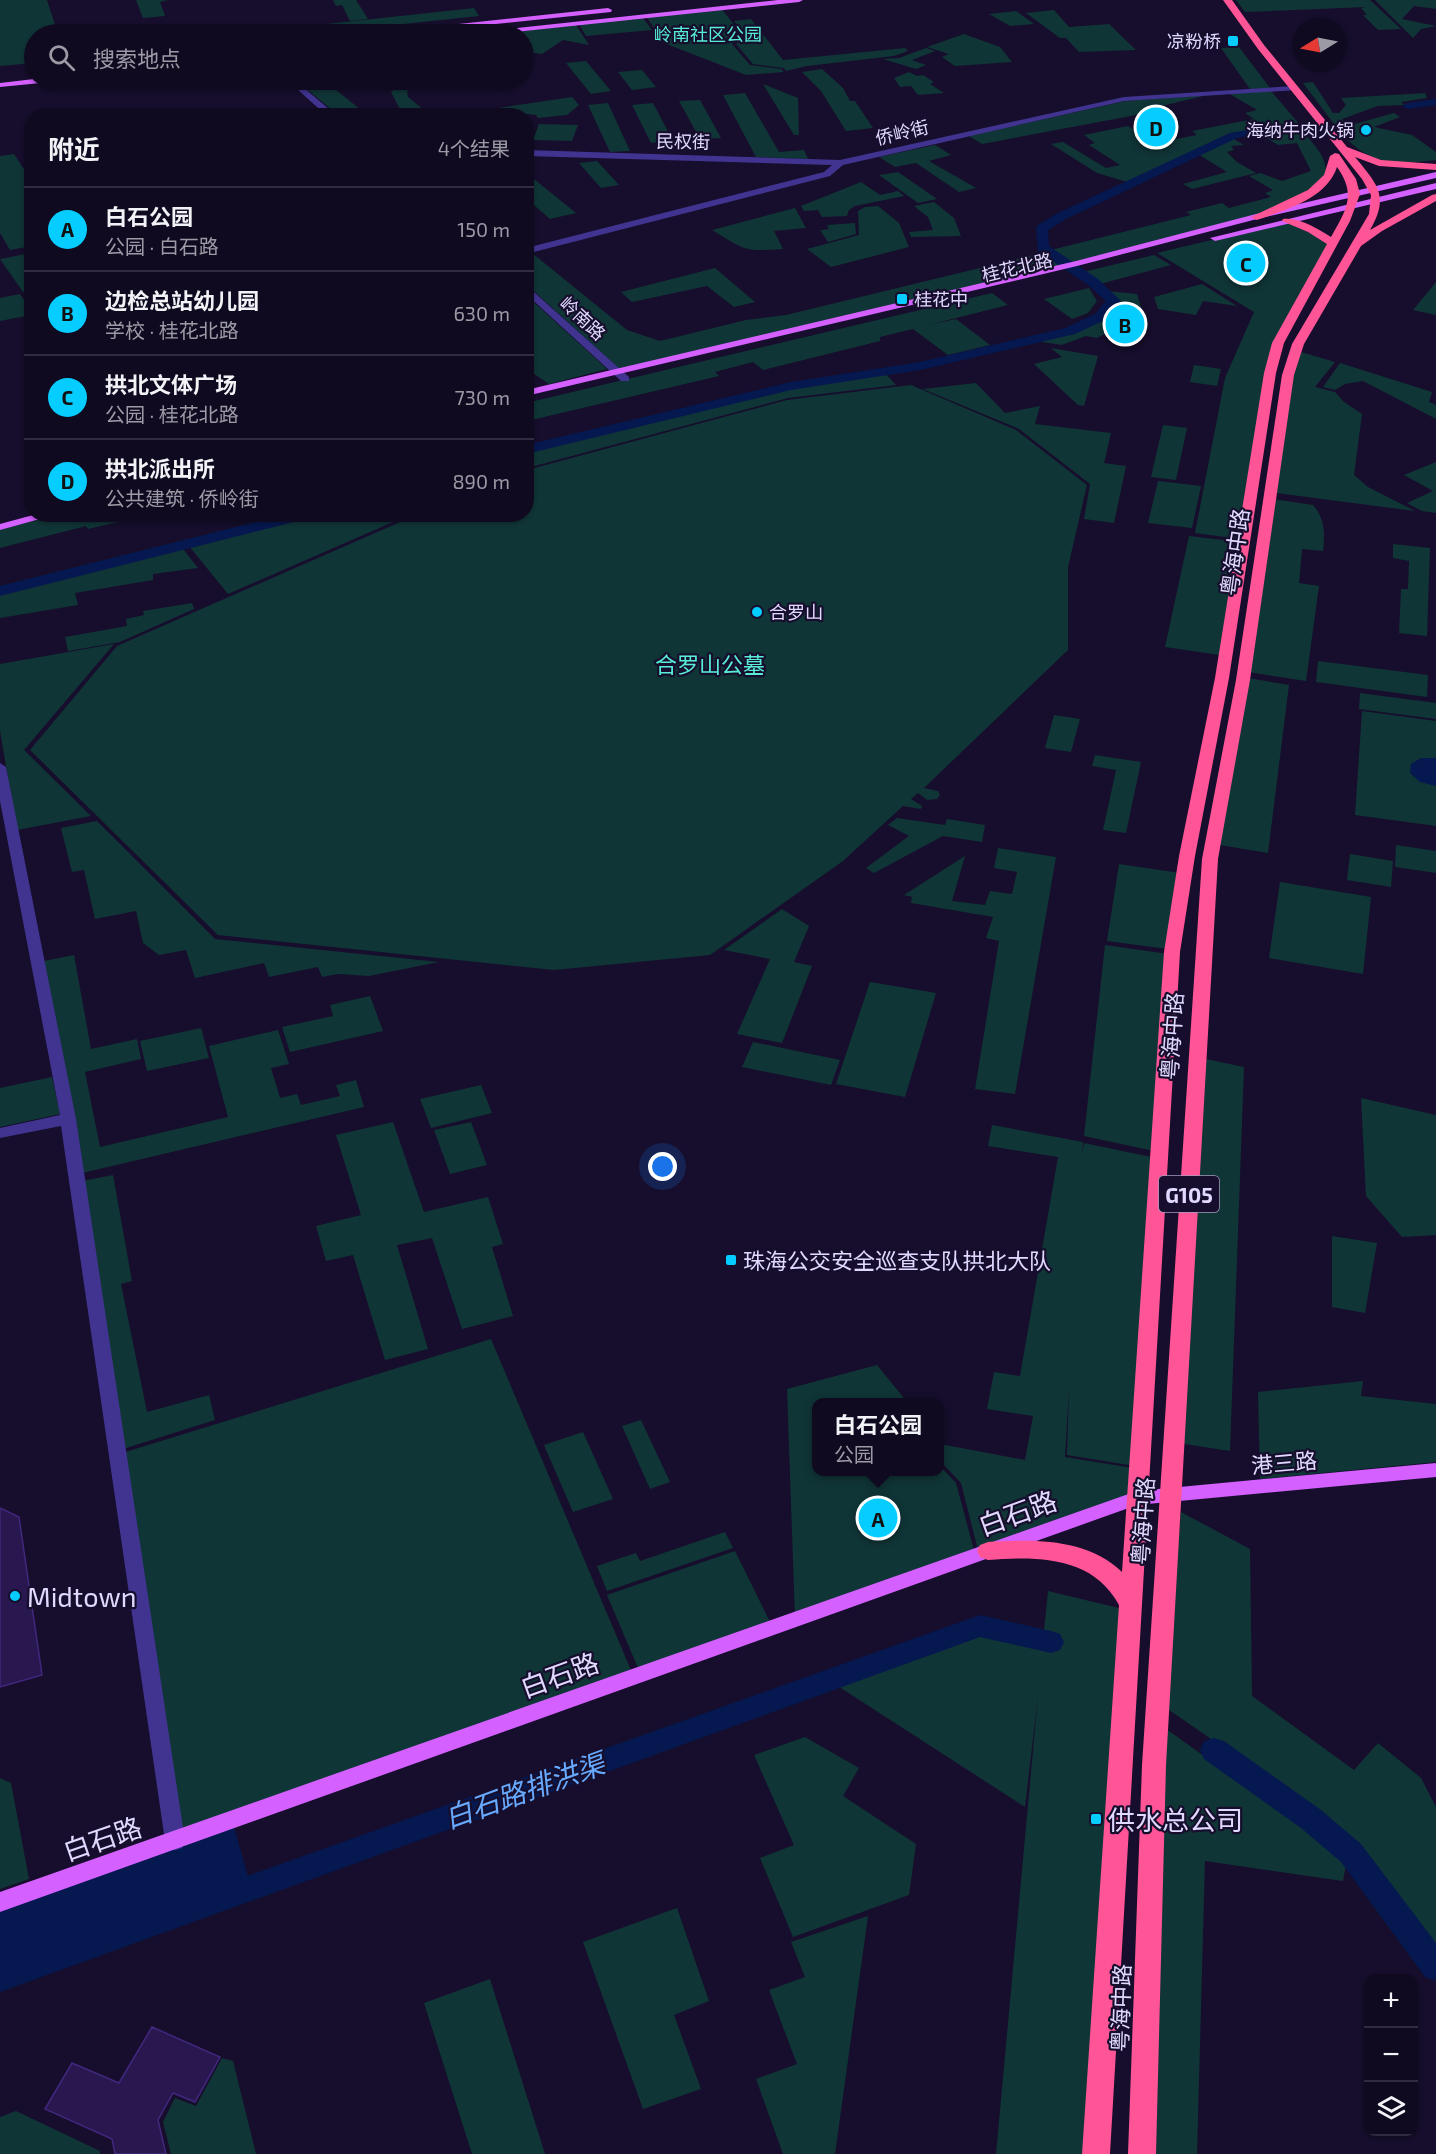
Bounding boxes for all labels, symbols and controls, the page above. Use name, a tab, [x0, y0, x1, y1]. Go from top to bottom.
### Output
north arrow	[1292, 18, 1346, 72]
park label: 岭南社区公园	[654, 23, 762, 45]
search box	[24, 24, 534, 90]
place label: 凉粉桥	[1167, 30, 1221, 52]
marker: 凉粉桥	[1226, 34, 1240, 48]
icon: search	[45, 41, 78, 74]
text: 搜索地点	[93, 45, 181, 71]
pin: D	[1136, 104, 1176, 150]
street label: 侨岭街	[873, 115, 931, 149]
place label: 海纳牛肉火锅	[1246, 119, 1354, 141]
marker: 海纳牛肉火锅	[1359, 123, 1373, 137]
street label: 民权街	[656, 130, 710, 152]
text: 附近	[48, 133, 100, 164]
text: 4个结果	[438, 136, 510, 160]
text: 白石公园	[105, 203, 193, 229]
text: A	[61, 217, 74, 241]
text: 150 m	[457, 217, 510, 241]
text: 公园 · 白石路	[105, 234, 219, 258]
pin: C	[1226, 240, 1266, 286]
street label: 桂花北路	[979, 248, 1055, 286]
text: 边检总站幼儿园	[105, 287, 259, 313]
place label: 桂花中	[914, 288, 968, 310]
street label: 岭南路	[556, 292, 610, 344]
marker: 桂花中	[895, 292, 909, 306]
text: B	[61, 301, 74, 325]
text: 630 m	[453, 301, 510, 325]
pin: B	[1106, 302, 1144, 346]
text: 学校 · 桂花北路	[105, 318, 239, 342]
text: 拱北文体广场	[105, 371, 237, 397]
text: C	[62, 385, 73, 409]
text: 730 m	[455, 385, 510, 409]
text: 公园 · 桂花北路	[105, 402, 239, 426]
text: 拱北派出所	[105, 455, 215, 481]
text: D	[61, 469, 74, 493]
text: 890 m	[452, 469, 510, 493]
text: 公共建筑 · 侨岭街	[105, 486, 259, 510]
street label: 粤海中路	[1215, 507, 1253, 597]
place label: 合罗山	[769, 601, 823, 623]
marker: 合罗山	[750, 605, 764, 619]
park label: 合罗山公墓	[655, 651, 765, 677]
street label: 粤海中路	[1155, 991, 1187, 1081]
your location	[648, 1152, 677, 1181]
road number: G105	[1159, 1176, 1219, 1212]
place label: 珠海公交安全巡查支队拱北大队	[743, 1247, 1051, 1273]
marker: 珠海公交安全巡查支队拱北大队	[724, 1253, 738, 1267]
popup	[812, 1398, 944, 1476]
text: 白石公园	[834, 1411, 922, 1437]
text: 公园	[834, 1442, 874, 1466]
street label: 港三路	[1250, 1446, 1318, 1478]
street label: 粤海中路	[1126, 1476, 1158, 1566]
street label: 白石路	[973, 1483, 1061, 1541]
pin: A	[858, 1496, 898, 1540]
place label: Midtown	[27, 1580, 136, 1612]
marker: Midtown	[8, 1589, 22, 1603]
street label: 白石路	[515, 1645, 603, 1703]
water label: 白石路排洪渠	[439, 1744, 613, 1835]
place label: 供水总公司	[1108, 1803, 1243, 1835]
street label: 白石路	[58, 1810, 146, 1866]
marker: 供水总公司	[1089, 1812, 1103, 1826]
street label: 粤海中路	[1105, 1964, 1135, 2052]
map controls	[1364, 1974, 1418, 2136]
button: +	[1364, 1974, 1418, 2028]
button: −	[1364, 2028, 1418, 2082]
button: layers	[1364, 2082, 1418, 2136]

